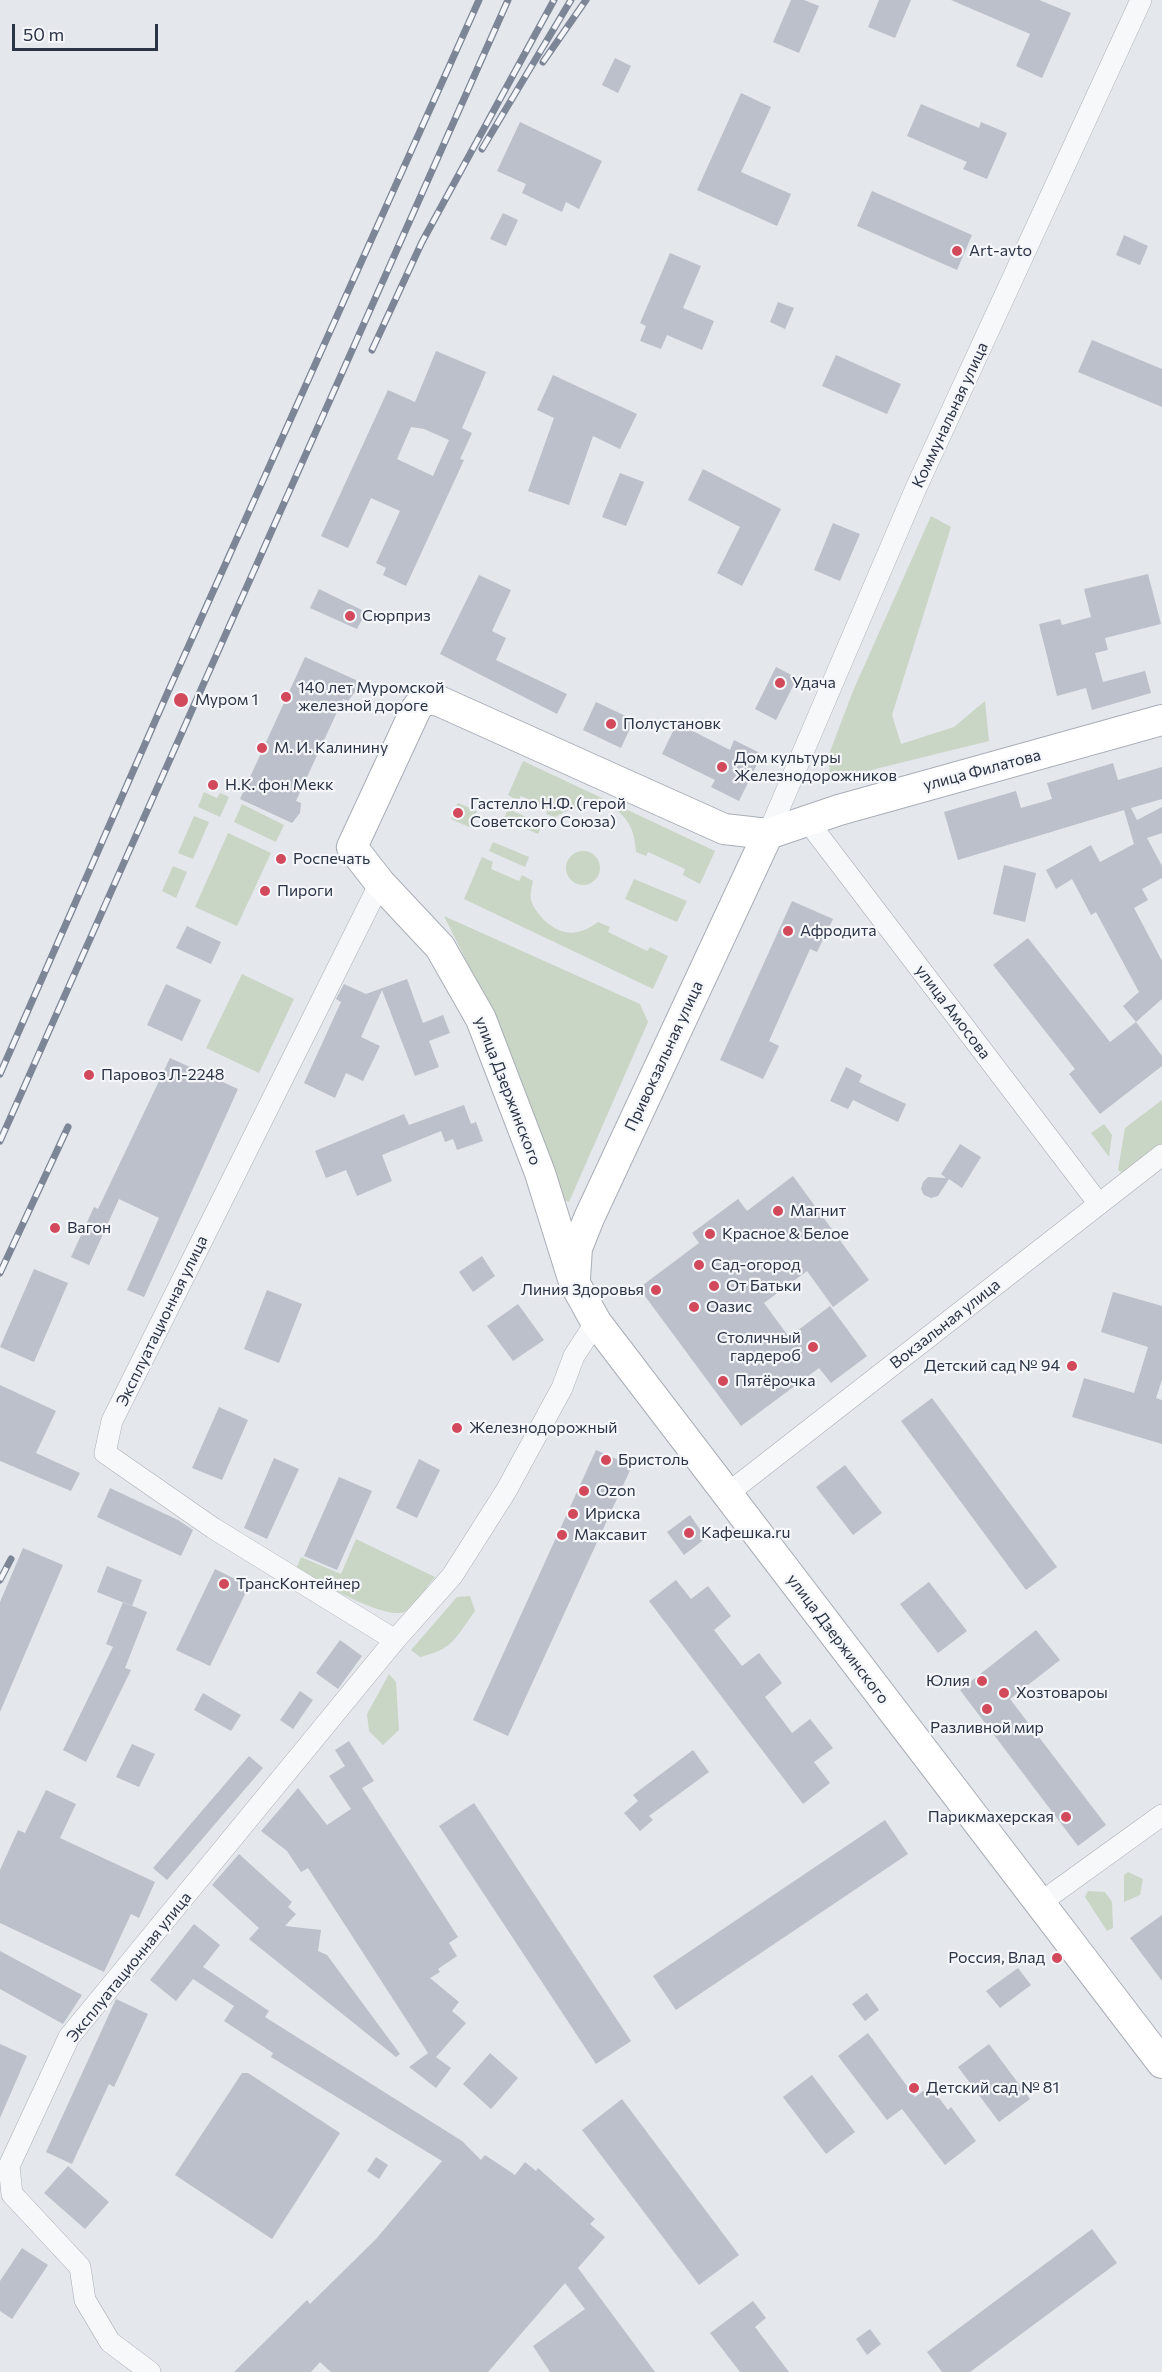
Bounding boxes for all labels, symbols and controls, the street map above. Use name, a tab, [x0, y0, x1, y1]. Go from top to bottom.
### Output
scale bar	[15, 12, 160, 50]
text: 50 m	[23, 23, 64, 45]
place label: Art-avto	[969, 241, 1032, 261]
marker: Art-avto	[950, 244, 964, 258]
street label: Коммунальная улица	[908, 339, 992, 491]
place label: Сюрприз	[362, 606, 431, 626]
marker: Сюрприз	[343, 609, 357, 623]
place label: Удача	[792, 673, 836, 693]
marker: Удача	[773, 676, 787, 690]
place label: 140 лет Муромской железной дороге	[298, 678, 444, 716]
place label: Муром 1	[195, 690, 258, 710]
marker: 140 лет Муромской железной дороге	[279, 690, 293, 704]
marker: Муром 1	[172, 691, 190, 709]
place label: Полустановк	[623, 714, 721, 734]
marker: Полустановк	[604, 717, 618, 731]
place label: М. И. Калинину	[274, 738, 388, 758]
marker: М. И. Калинину	[255, 741, 269, 755]
street label: улица Филатова	[921, 745, 1043, 795]
place label: Дом культуры Железнодорожников	[734, 748, 897, 786]
marker: Дом культуры Железнодорожников	[715, 760, 729, 774]
place label: Н.К. фон Мекк	[225, 775, 334, 795]
marker: Н.К. фон Мекк	[206, 778, 220, 792]
place label: Гастелло Н.Ф. (герой Советского Союза)	[470, 794, 626, 832]
marker: Гастелло Н.Ф. (герой Советского Союза)	[451, 806, 465, 820]
place label: Роспечать	[293, 849, 370, 869]
marker: Роспечать	[274, 852, 288, 866]
place label: Пироги	[277, 881, 333, 901]
marker: Пироги	[258, 884, 272, 898]
place label: Афродита	[800, 921, 876, 941]
marker: Афродита	[781, 924, 795, 938]
street label: улица Амосова	[911, 961, 995, 1063]
street label: Привокзальная улица	[621, 978, 707, 1134]
street label: улица Дзержинского	[471, 1014, 545, 1168]
place label: Паровоз Л-2248	[101, 1065, 225, 1085]
marker: Паровоз Л-2248	[82, 1068, 96, 1082]
place label: Магнит	[790, 1201, 846, 1221]
marker: Магнит	[771, 1204, 785, 1218]
place label: Вагон	[67, 1218, 111, 1238]
marker: Вагон	[48, 1221, 62, 1235]
place label: Красное & Белое	[722, 1224, 849, 1244]
marker: Красное & Белое	[703, 1227, 717, 1241]
street label: Эксплуатационная улица	[112, 1233, 212, 1409]
place label: Сад-огород	[711, 1255, 801, 1275]
marker: Сад-огород	[692, 1258, 706, 1272]
street label: Вокзальная улица	[886, 1275, 1004, 1373]
place label: От Батьки	[726, 1276, 801, 1296]
marker: От Батьки	[707, 1279, 721, 1293]
place label: Линия Здоровья	[521, 1280, 644, 1300]
marker: Линия Здоровья	[649, 1283, 663, 1297]
place label: Оазис	[706, 1297, 752, 1317]
marker: Оазис	[687, 1300, 701, 1314]
place label: Столичный гардероб	[717, 1328, 801, 1366]
marker: Столичный гардероб	[806, 1340, 820, 1354]
place label: Детский сад № 94	[924, 1356, 1060, 1376]
marker: Детский сад № 94	[1065, 1359, 1079, 1373]
place label: Пятёрочка	[735, 1371, 815, 1391]
marker: Пятёрочка	[716, 1374, 730, 1388]
place label: Железнодорожный	[469, 1418, 617, 1438]
marker: Железнодорожный	[450, 1421, 464, 1435]
place label: Бристоль	[618, 1450, 689, 1470]
marker: Бристоль	[599, 1453, 613, 1467]
place label: Ozon	[596, 1481, 636, 1501]
marker: Ozon	[577, 1484, 591, 1498]
place label: Ириска	[585, 1504, 640, 1524]
marker: Ириска	[566, 1507, 580, 1521]
place label: Кафешка.ru	[701, 1523, 790, 1543]
place label: Максавит	[574, 1525, 647, 1545]
marker: Кафешка.ru	[682, 1526, 696, 1540]
marker: Максавит	[555, 1528, 569, 1542]
street label: улица Дзержинского	[783, 1570, 893, 1708]
place label: ТрансКонтейнер	[236, 1574, 360, 1594]
marker: ТрансКонтейнер	[217, 1577, 231, 1591]
place label: Юлия	[926, 1671, 970, 1691]
marker: Юлия	[975, 1674, 989, 1688]
place label: Хозтовароы	[1016, 1683, 1108, 1703]
marker: Хозтовароы	[997, 1686, 1011, 1700]
marker: Разливной мир	[980, 1702, 994, 1716]
place label: Разливной мир	[930, 1718, 1044, 1738]
place label: Парикмахерская	[928, 1807, 1054, 1827]
marker: Парикмахерская	[1059, 1810, 1073, 1824]
street label: Эксплуатационная улица	[63, 1888, 195, 2046]
place label: Россия, Влад	[948, 1948, 1045, 1968]
marker: Россия, Влад	[1050, 1951, 1064, 1965]
place label: Детский сад № 81	[926, 2078, 1059, 2098]
marker: Детский сад № 81	[907, 2081, 921, 2095]

